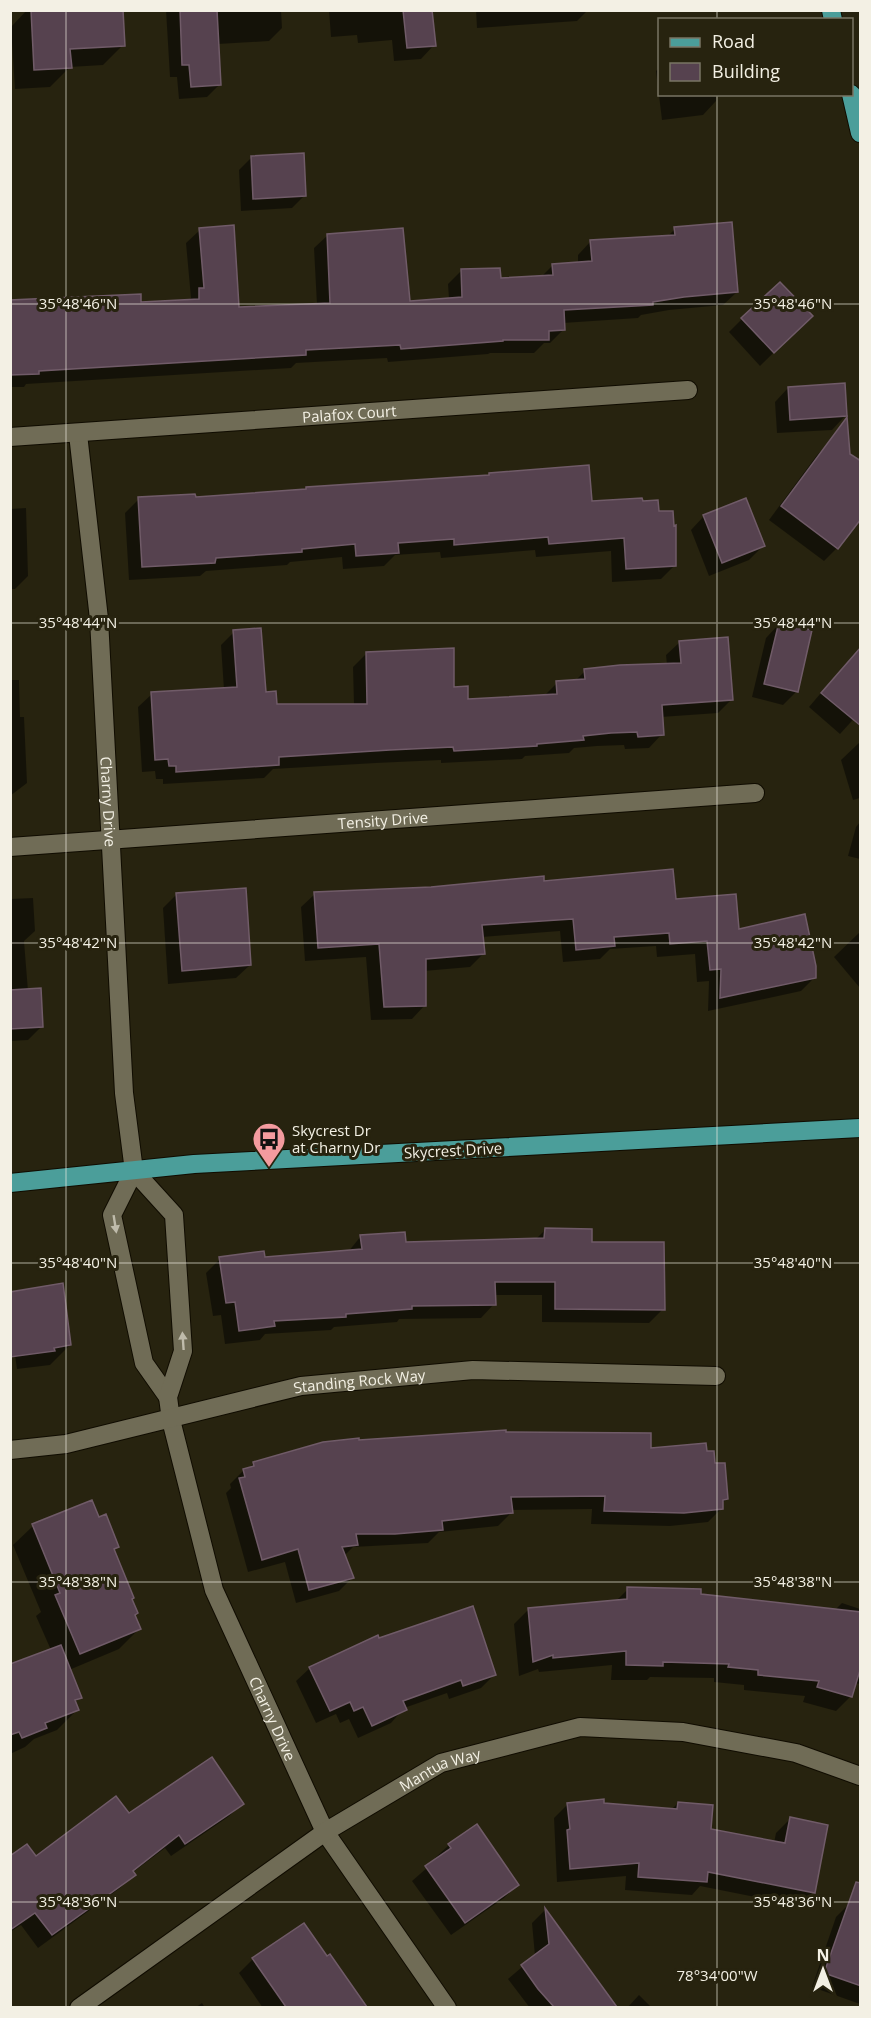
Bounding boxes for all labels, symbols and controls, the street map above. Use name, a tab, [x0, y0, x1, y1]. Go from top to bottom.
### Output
legend	[658, 18, 853, 96]
text: Road	[712, 29, 755, 53]
text: Building	[712, 59, 780, 83]
text: 35°48'46"N	[39, 293, 117, 313]
text: 35°48'46"N	[754, 293, 832, 313]
street label: Palafox Court	[301, 400, 397, 427]
text: 35°48'44"N	[39, 612, 117, 632]
text: 35°48'44"N	[754, 612, 832, 632]
street label: Charny Drive	[96, 756, 121, 847]
street label: Tensity Drive	[337, 807, 429, 833]
text: 35°48'42"N	[39, 932, 117, 952]
text: 35°48'42"N	[754, 932, 832, 952]
place label: Skycrest Dr at Charny Dr	[292, 1120, 380, 1157]
bus stop icon: Skycrest Dr at Charny Dr	[251, 1121, 287, 1168]
street label: Skycrest Drive	[403, 1137, 503, 1163]
one-way arrow	[110, 1215, 119, 1234]
text: 35°48'40"N	[39, 1252, 117, 1272]
text: 35°48'40"N	[754, 1252, 832, 1272]
one-way arrow	[178, 1331, 187, 1350]
street label: Standing Rock Way	[291, 1364, 427, 1398]
text: 35°48'38"N	[39, 1571, 117, 1591]
text: 35°48'38"N	[754, 1571, 832, 1591]
street label: Charny Drive	[245, 1673, 301, 1764]
street label: Mantua Way	[395, 1743, 483, 1796]
text: 35°48'36"N	[39, 1891, 117, 1911]
text: 35°48'36"N	[754, 1891, 832, 1911]
north arrow	[793, 1940, 853, 2000]
text: N	[816, 1944, 830, 1966]
text: 78°34'00"W	[677, 1965, 758, 1985]

